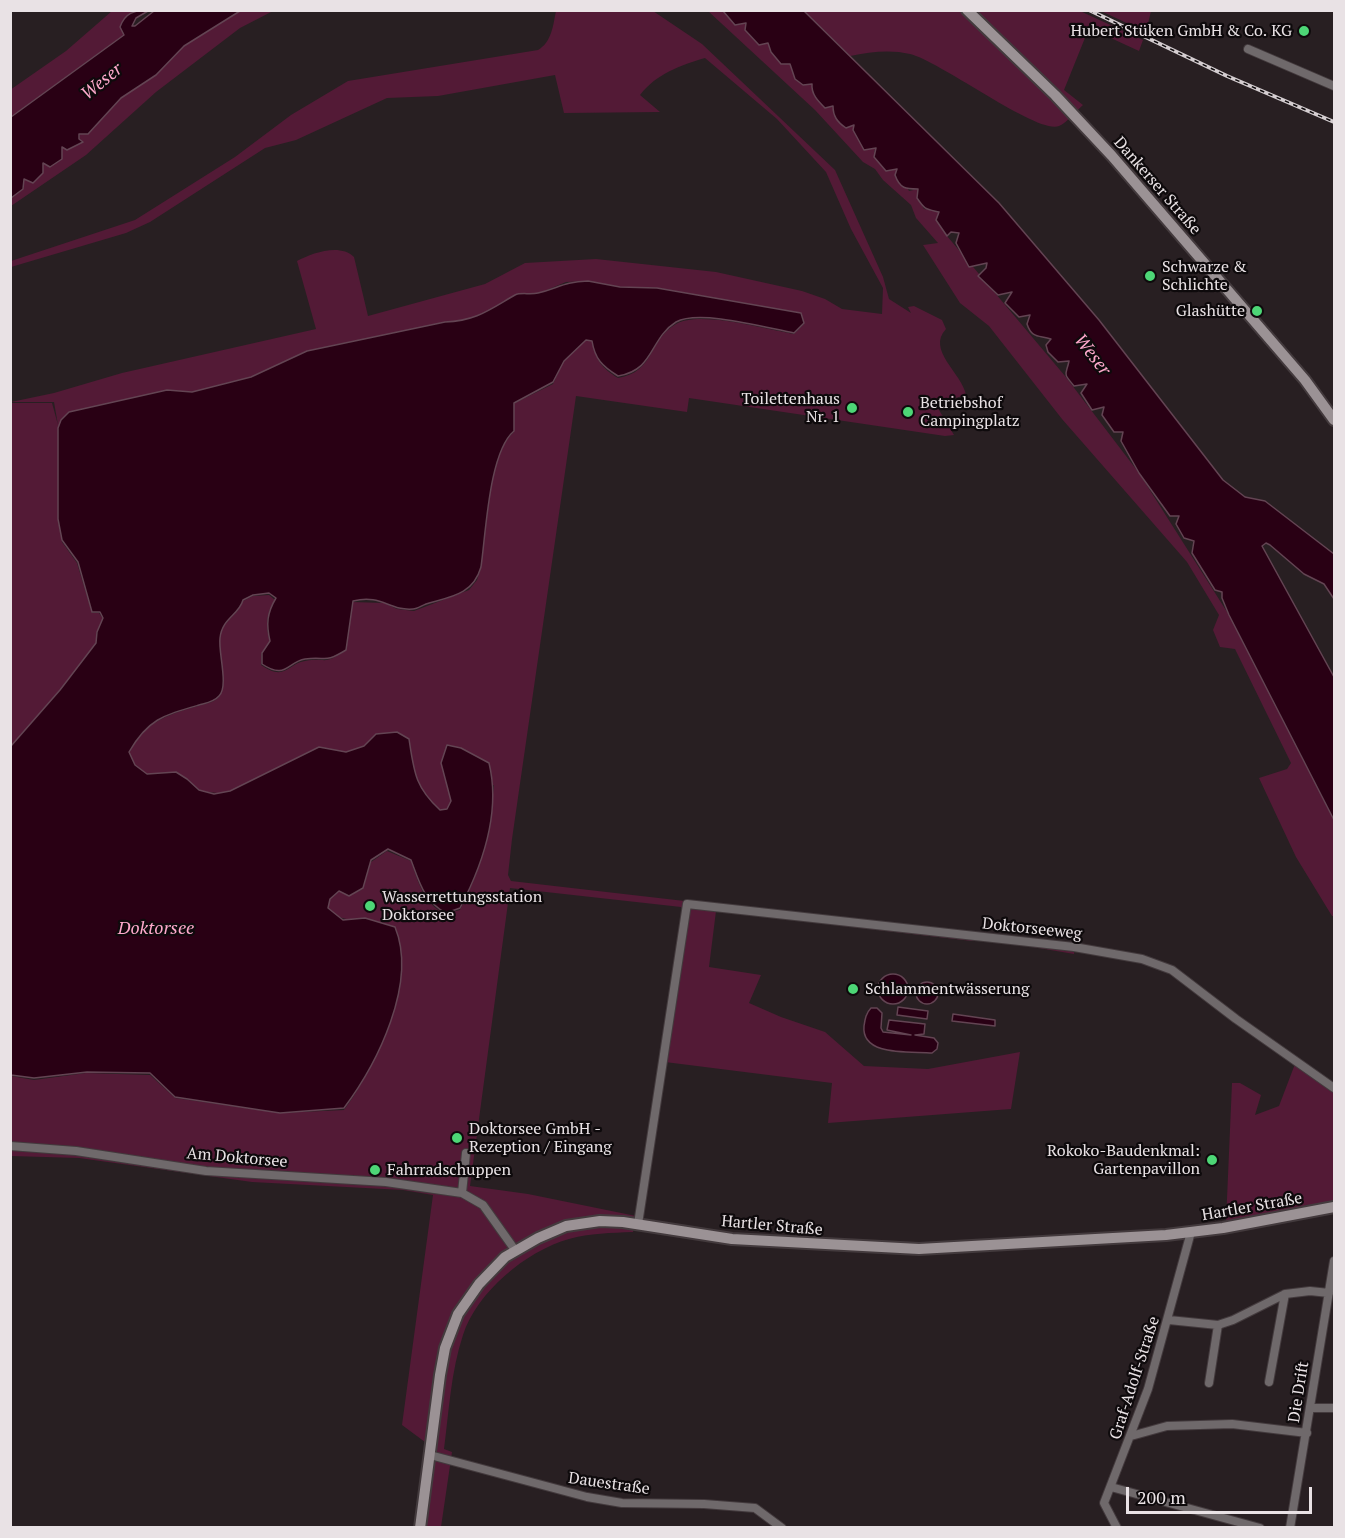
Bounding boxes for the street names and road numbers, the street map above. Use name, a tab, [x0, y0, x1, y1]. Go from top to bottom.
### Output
street label: Dankerser Straße	[1109, 133, 1205, 239]
street label: Doktorseeweg	[981, 914, 1083, 944]
street label: Am Doktorsee	[186, 1144, 288, 1172]
street label: Hartler Straße	[1200, 1189, 1304, 1225]
street label: Hartler Straße	[721, 1212, 823, 1240]
street label: Graf-Adolf-Straße	[1106, 1314, 1164, 1442]
street label: Die Drift	[1285, 1360, 1313, 1424]
street label: Dauestraße	[567, 1469, 651, 1499]

